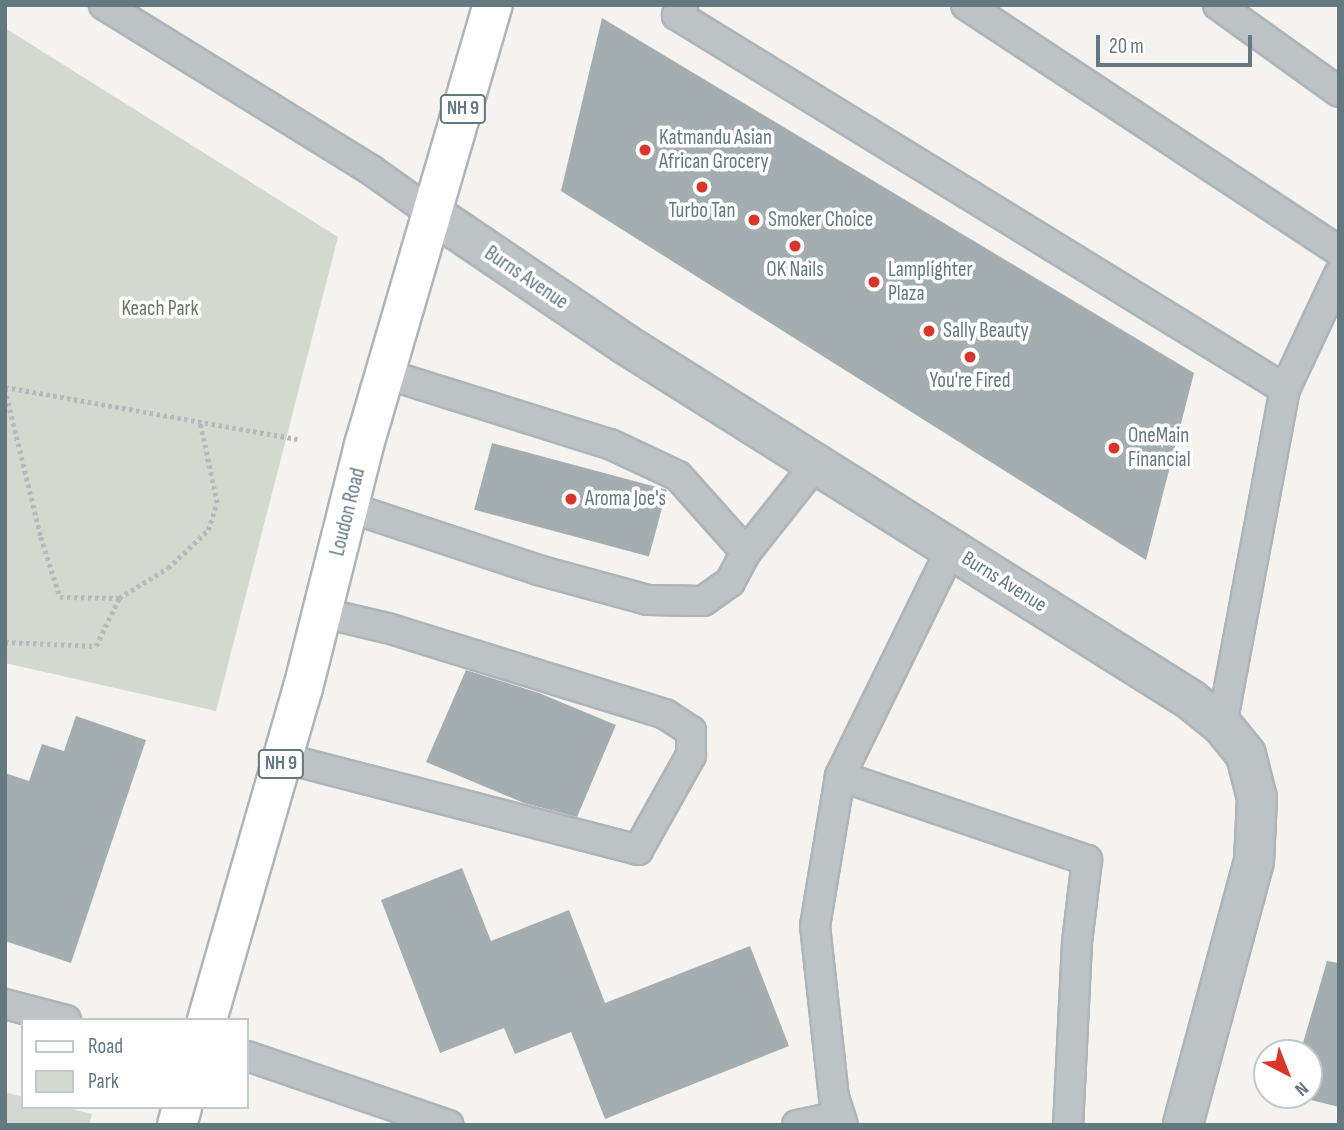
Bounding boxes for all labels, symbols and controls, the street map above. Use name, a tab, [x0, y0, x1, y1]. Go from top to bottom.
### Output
scale bar	[1099, 21, 1255, 65]
text: 20 m	[1109, 34, 1144, 59]
road number: NH 9	[438, 94, 488, 124]
place label: Katmandu Asian African Grocery	[659, 125, 772, 175]
marker: Katmandu Asian African Grocery	[637, 142, 653, 158]
marker: Turbo Tan	[694, 179, 710, 195]
place label: Turbo Tan	[669, 198, 735, 224]
place label: Smoker Choice	[768, 207, 873, 233]
marker: Smoker Choice	[746, 212, 762, 228]
marker: OK Nails	[787, 238, 803, 254]
street label: Burns Avenue	[479, 241, 573, 315]
place label: OK Nails	[766, 257, 824, 283]
place label: Lamplighter Plaza	[888, 257, 973, 307]
marker: Lamplighter Plaza	[866, 274, 882, 290]
park label: Keach Park	[121, 296, 199, 322]
place label: Sally Beauty	[943, 318, 1029, 344]
marker: Sally Beauty	[921, 323, 937, 339]
marker: You're Fired	[962, 349, 978, 365]
place label: You're Fired	[929, 368, 1011, 394]
place label: OneMain Financial	[1128, 423, 1191, 473]
marker: OneMain Financial	[1106, 440, 1122, 456]
street label: Loudon Road	[325, 465, 371, 559]
place label: Aroma Joe's	[585, 486, 666, 512]
marker: Aroma Joe's	[563, 491, 579, 507]
street label: Burns Avenue	[957, 546, 1051, 618]
road number: NH 9	[256, 748, 306, 779]
legend	[21, 1018, 248, 1109]
text: Road	[88, 1034, 123, 1059]
north arrow	[1253, 1039, 1323, 1109]
text: Park	[88, 1069, 119, 1094]
text: N	[1290, 1077, 1313, 1100]

